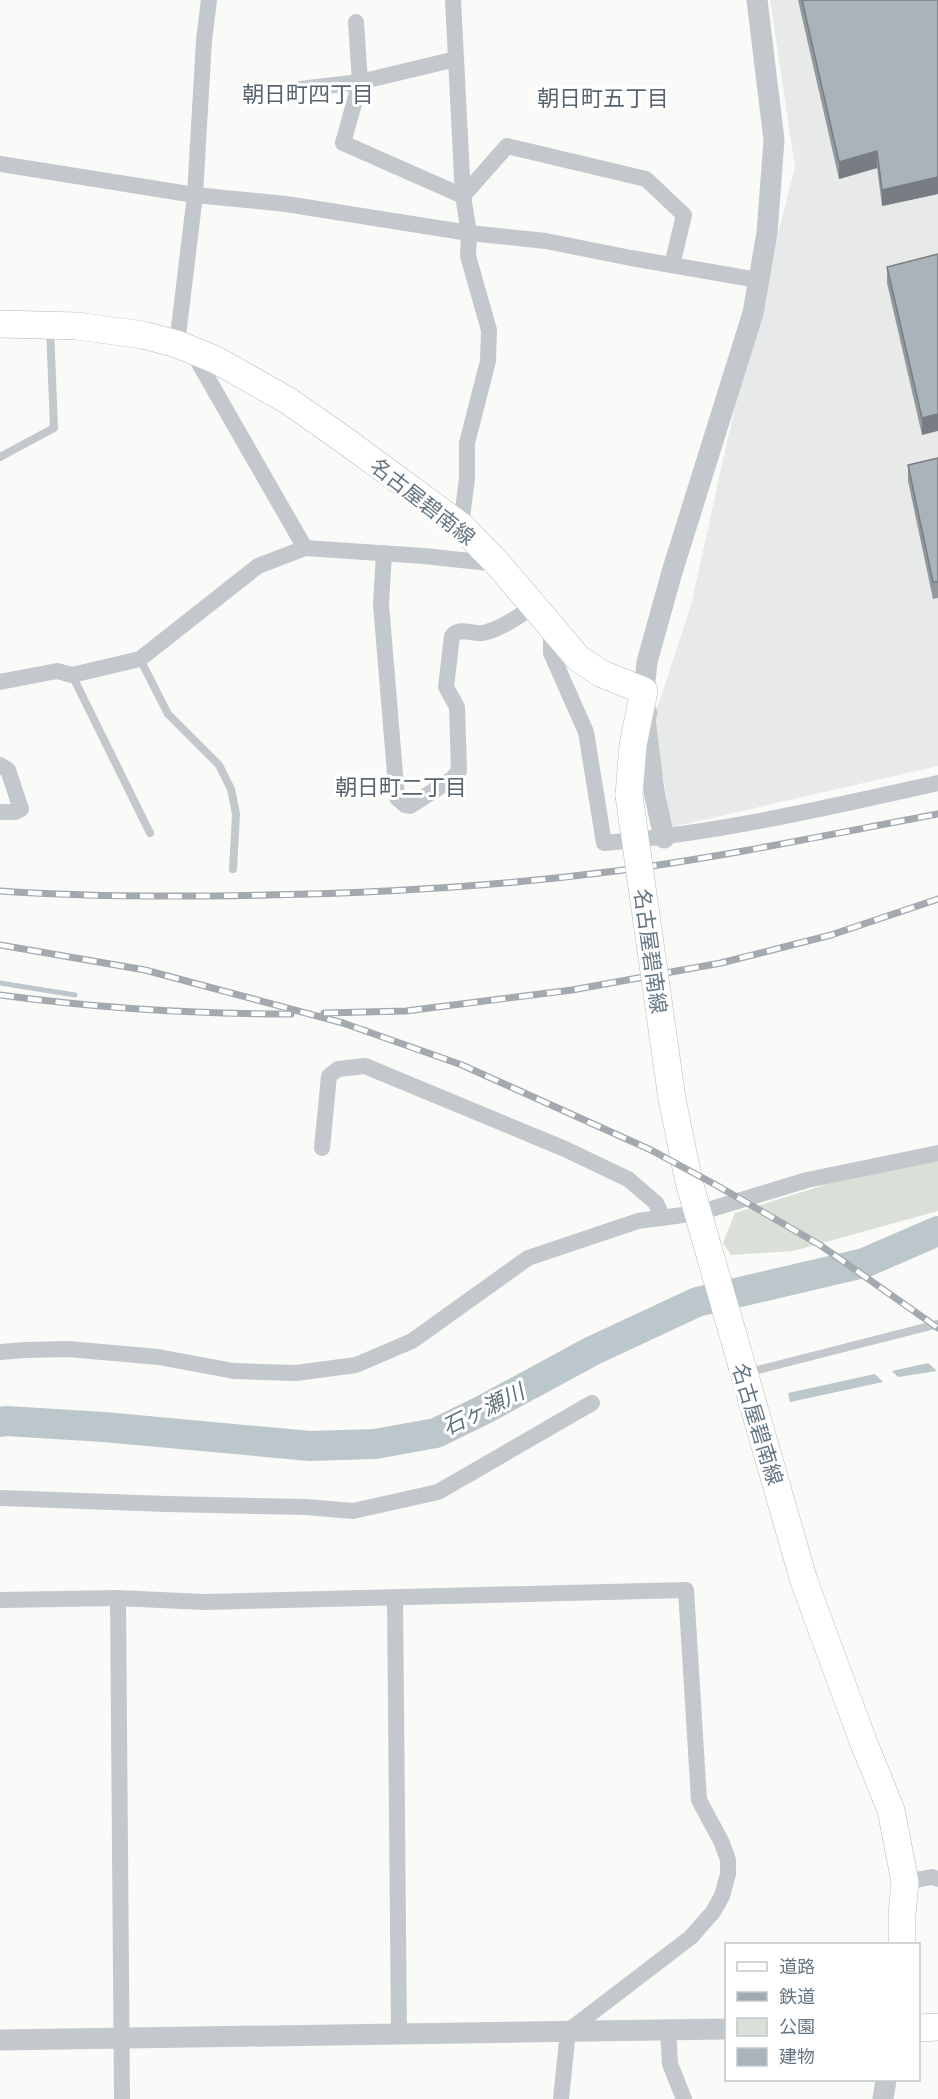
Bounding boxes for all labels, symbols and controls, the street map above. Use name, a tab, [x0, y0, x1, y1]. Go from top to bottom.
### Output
district label: 朝日町四丁目	[242, 81, 374, 107]
district label: 朝日町五丁目	[537, 85, 669, 111]
street label: 名古屋碧南線	[366, 453, 480, 549]
district label: 朝日町二丁目	[335, 774, 467, 800]
street label: 名古屋碧南線	[630, 887, 672, 1015]
street label: 名古屋碧南線	[728, 1360, 788, 1488]
water label: 石ヶ瀬川	[438, 1377, 530, 1440]
legend	[725, 1943, 920, 2081]
text: 道路	[779, 1956, 815, 1977]
text: 鉄道	[779, 1986, 815, 2007]
text: 公園	[779, 2016, 815, 2037]
text: 建物	[779, 2046, 815, 2067]

